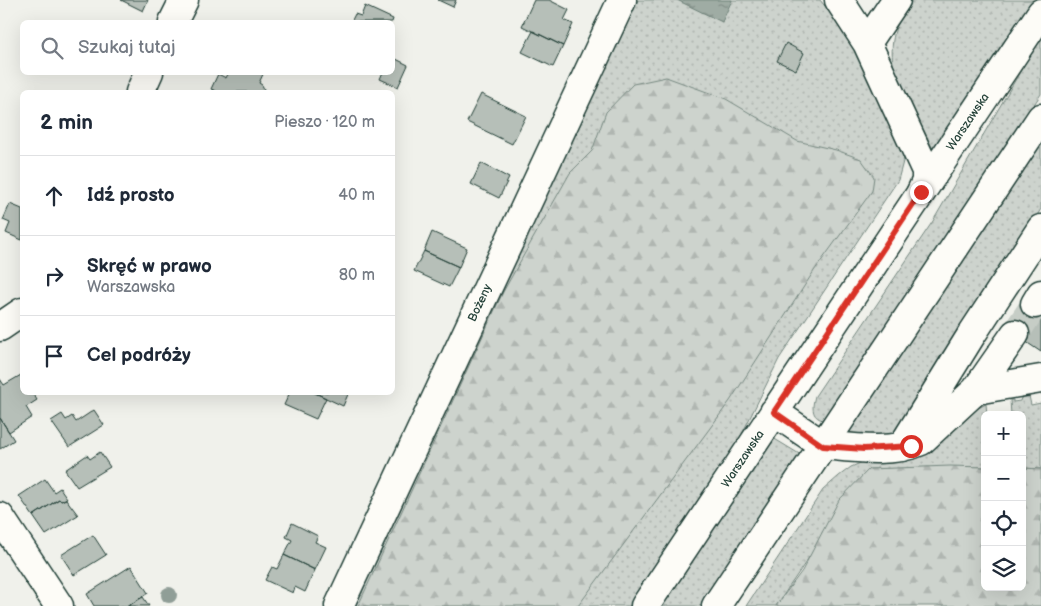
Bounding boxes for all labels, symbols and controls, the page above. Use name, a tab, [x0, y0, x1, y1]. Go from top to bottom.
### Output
search box	[20, 20, 395, 75]
icon: search	[38, 34, 66, 62]
text: Szukaj tutaj	[78, 36, 175, 59]
street label: Warszawska	[943, 90, 993, 154]
text: 2 min	[40, 110, 93, 135]
text: Pieszo · 120 m	[274, 113, 375, 132]
route end	[910, 181, 933, 204]
icon: ahead	[40, 182, 68, 210]
text: Idź prosto	[87, 184, 175, 207]
text: 40 m	[338, 186, 375, 205]
text: Skręć w prawo	[87, 255, 212, 278]
icon: right	[40, 262, 68, 290]
text: 80 m	[339, 266, 375, 285]
text: Warszawska	[87, 278, 175, 297]
street label: Bożeny	[465, 281, 495, 324]
icon: arrive	[40, 342, 68, 370]
text: Cel podróży	[87, 344, 191, 367]
map controls	[981, 411, 1026, 591]
button: +	[981, 411, 1026, 456]
street label: Warszawska	[718, 427, 768, 491]
route start	[900, 435, 923, 458]
button: −	[981, 456, 1026, 501]
button: locate	[981, 501, 1026, 546]
button: layers	[981, 546, 1026, 591]

